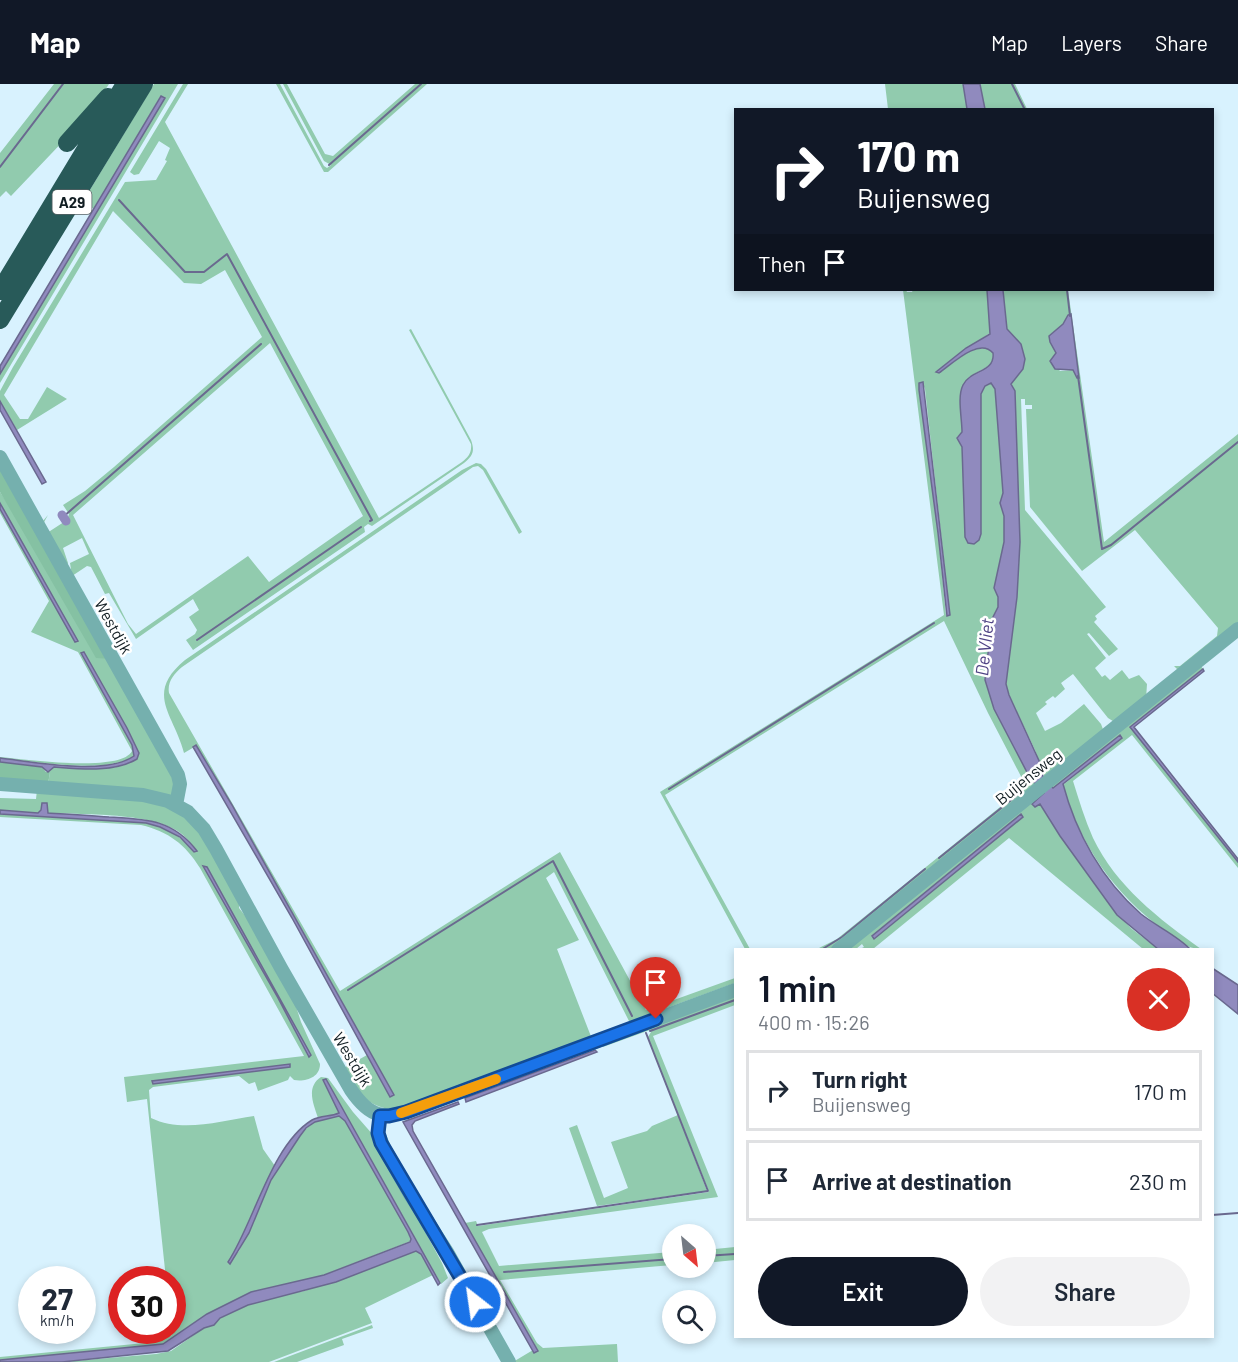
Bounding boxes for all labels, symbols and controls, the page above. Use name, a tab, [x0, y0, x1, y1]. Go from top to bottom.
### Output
text: Map	[30, 25, 81, 59]
text: Map	[991, 30, 1028, 55]
text: Layers	[1061, 30, 1122, 55]
text: Share	[1155, 30, 1208, 55]
text: 170 m	[857, 130, 960, 180]
icon: right	[758, 132, 836, 210]
text: Buijensweg	[857, 181, 990, 213]
road number: A29	[52, 190, 92, 214]
icon: arrive	[818, 246, 851, 279]
text: Then	[758, 250, 806, 276]
street label: Westdijk	[91, 595, 137, 657]
water label: De Vliet	[970, 616, 998, 677]
street label: Buijensweg	[991, 744, 1065, 808]
pin	[630, 957, 681, 1019]
icon: arrive	[639, 966, 672, 999]
text: 1 min	[758, 966, 837, 1009]
button: close	[1127, 968, 1190, 1031]
text: 400 m · 15:26	[758, 1010, 869, 1034]
street label: Westdijk	[329, 1029, 377, 1089]
text: Turn right	[812, 1066, 907, 1092]
icon: right	[761, 1074, 794, 1107]
text: 170 m	[1134, 1078, 1187, 1104]
text: Buijensweg	[812, 1092, 911, 1116]
icon: arrive	[761, 1164, 794, 1197]
text: Arrive at destination	[812, 1168, 1011, 1194]
text: 230 m	[1129, 1168, 1187, 1194]
north arrow	[662, 1224, 716, 1278]
map controls	[662, 1224, 716, 1344]
button: Exit	[758, 1257, 968, 1326]
button: Share	[980, 1257, 1190, 1326]
speed limit sign: 30	[108, 1266, 186, 1344]
position arrow	[443, 1270, 507, 1334]
text: 27	[41, 1280, 73, 1316]
button: search	[662, 1290, 716, 1344]
text: km/h	[40, 1311, 74, 1329]

